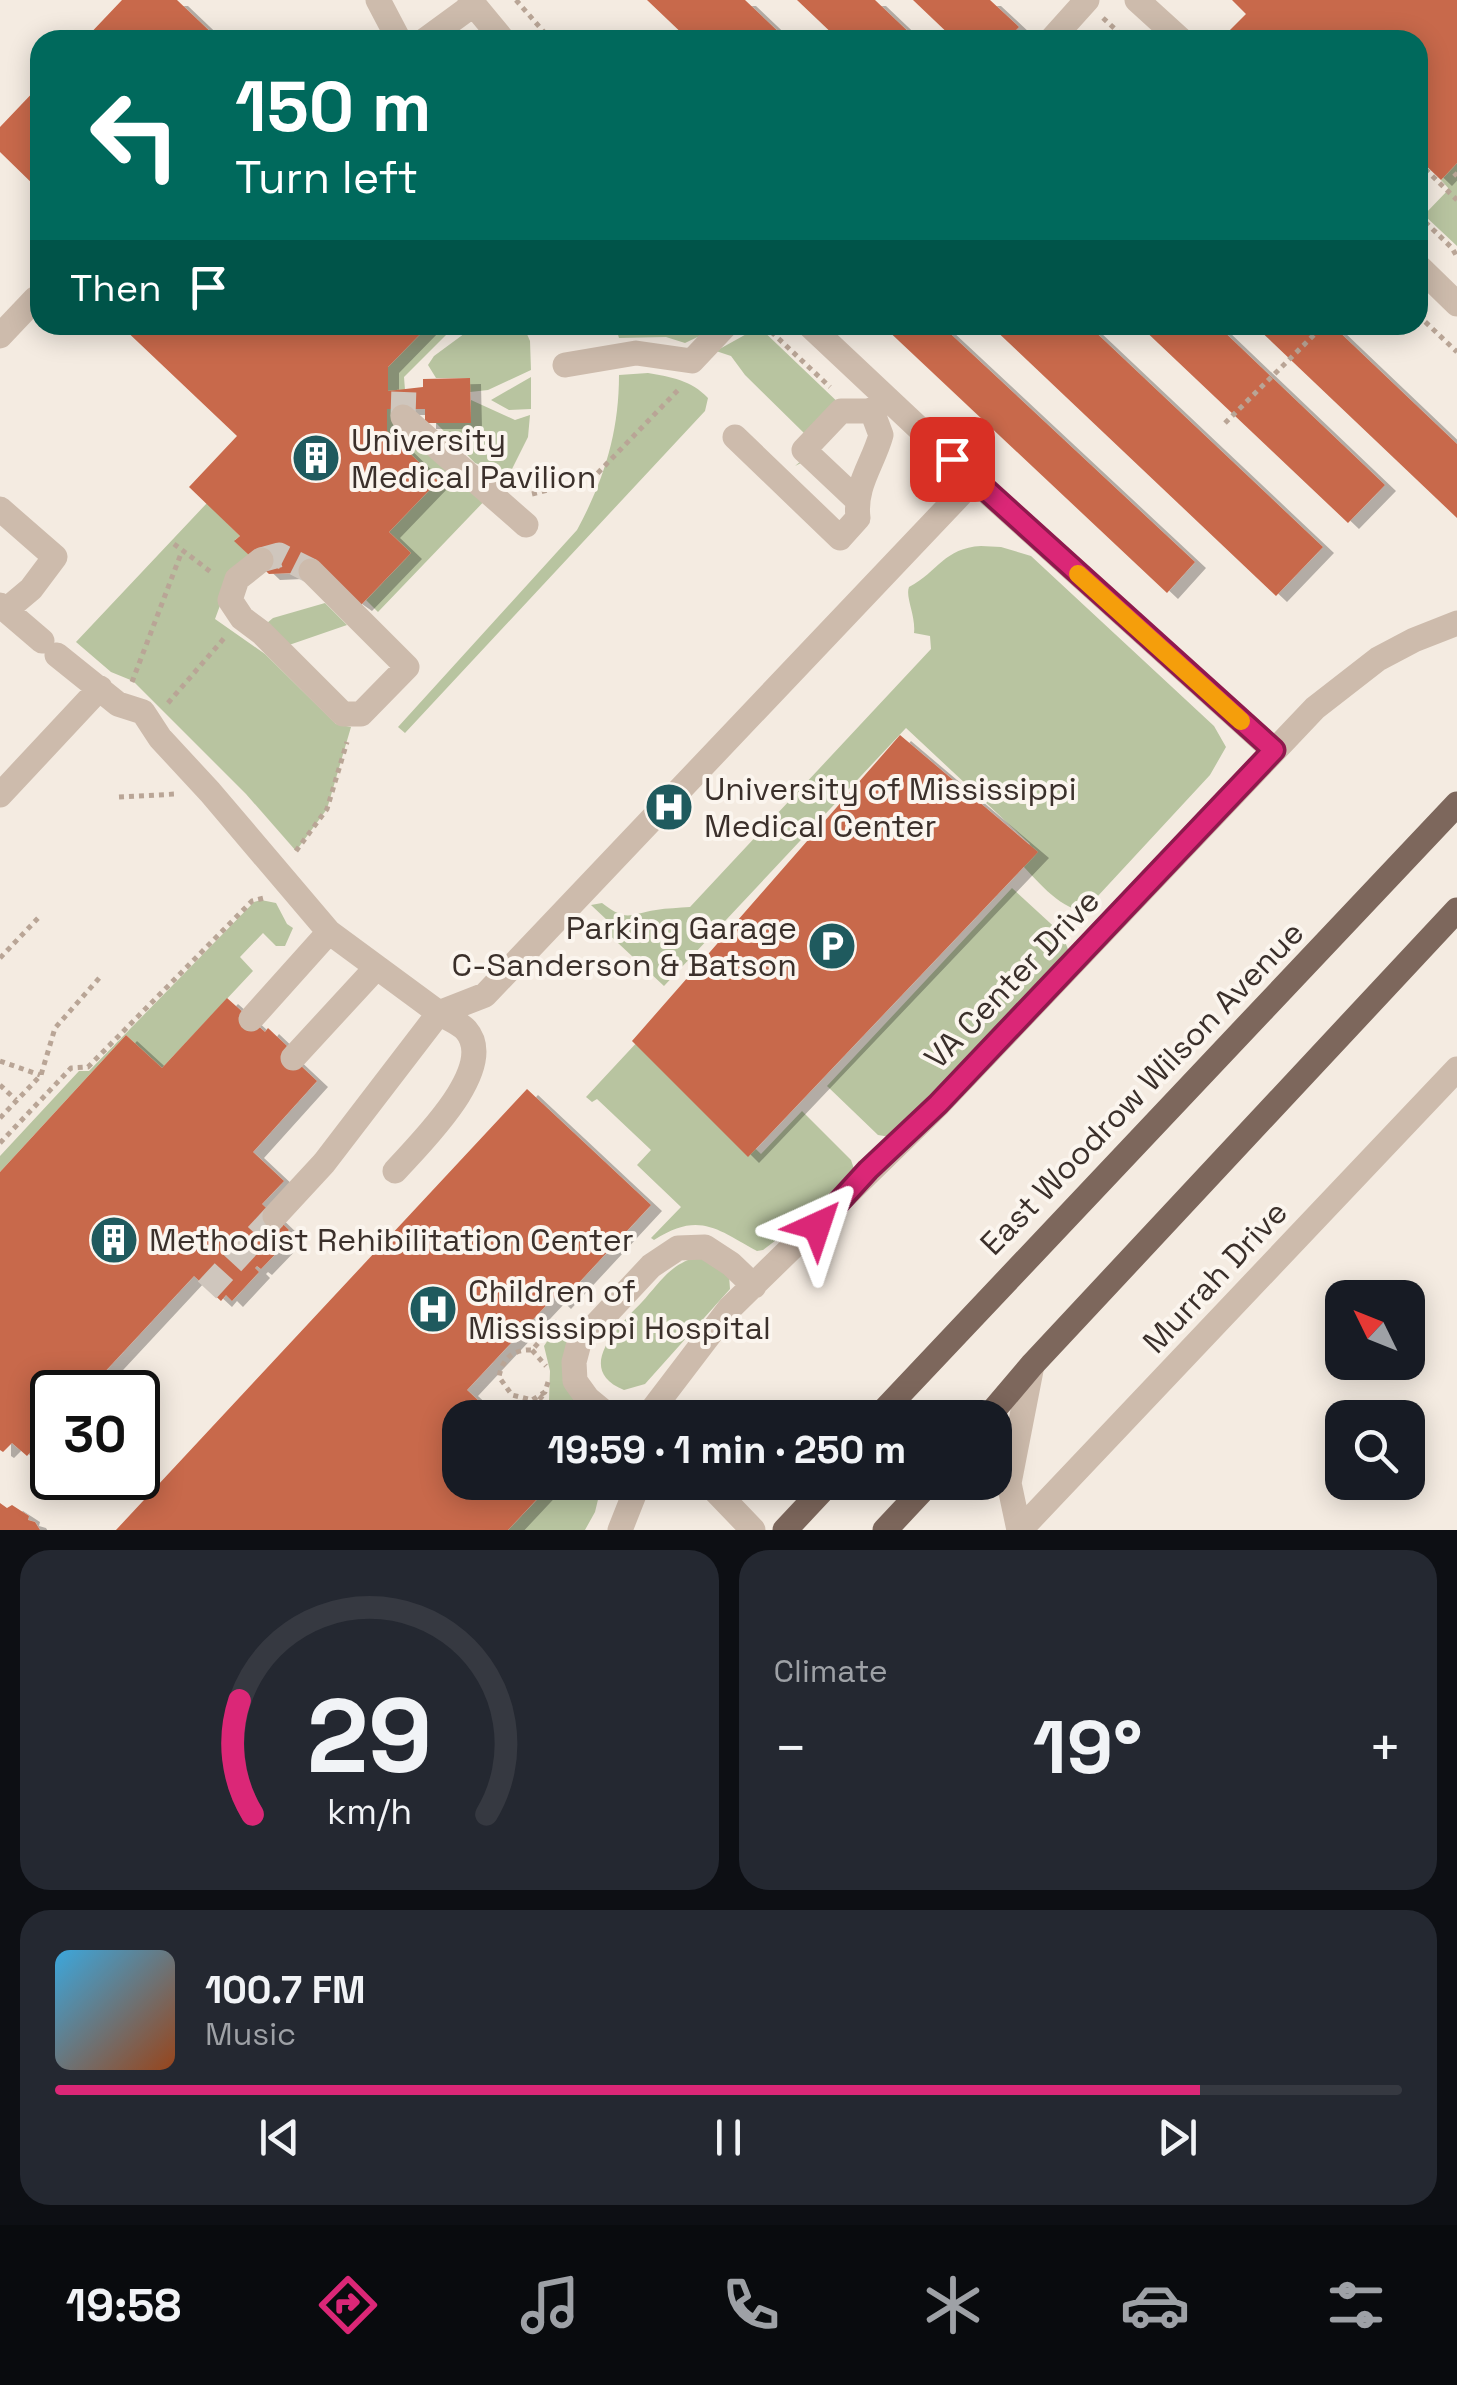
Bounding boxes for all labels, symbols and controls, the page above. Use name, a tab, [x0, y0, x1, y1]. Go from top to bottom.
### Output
text: 150 m	[235, 62, 432, 151]
icon: left	[70, 70, 200, 200]
text: Turn left	[235, 149, 418, 206]
icon: arrive	[181, 260, 236, 315]
text: Then	[70, 264, 161, 312]
pin	[910, 417, 995, 502]
place label: University Medical Pavilion	[351, 420, 596, 497]
building icon: University Medical Pavilion	[290, 432, 342, 484]
icon: arrive	[925, 432, 980, 487]
place label: University of Mississippi Medical Center	[704, 769, 1077, 846]
hospital icon: University of Mississippi Medical Center	[643, 781, 695, 833]
street label: VA Center Drive	[916, 881, 1108, 1077]
place label: Parking Garage C-Sanderson & Batson	[451, 908, 797, 985]
street label: East Woodrow Wilson Avenue	[972, 913, 1312, 1263]
parking icon: Parking Garage C-Sanderson & Batson	[806, 920, 858, 972]
position arrow	[765, 1174, 869, 1278]
street label: Murrah Drive	[1134, 1193, 1296, 1361]
building icon: Methodist Rehibilitation Center	[88, 1214, 140, 1266]
place label: Methodist Rehibilitation Center	[149, 1220, 634, 1260]
place label: Children of Mississippi Hospital	[468, 1271, 771, 1348]
north arrow	[1325, 1280, 1425, 1380]
map controls	[1325, 1280, 1425, 1500]
hospital icon: Children of Mississippi Hospital	[407, 1283, 459, 1335]
speed limit sign: 30	[30, 1370, 160, 1500]
button: search	[1325, 1400, 1425, 1500]
text: 19:59 · 1 min · 250 m	[548, 1426, 906, 1474]
text: Climate	[774, 1651, 888, 1691]
text: 29	[306, 1670, 432, 1802]
text: 19°	[1033, 1699, 1143, 1795]
text: −	[774, 1713, 808, 1783]
text: +	[1368, 1713, 1402, 1783]
text: km/h	[327, 1789, 412, 1834]
text: 100.7 FM	[205, 1966, 366, 2014]
text: Music	[205, 2014, 296, 2054]
icon: previous	[252, 2110, 307, 2165]
icon: pause	[701, 2110, 756, 2165]
icon: next	[1150, 2110, 1205, 2165]
icon: directions	[313, 2270, 383, 2340]
icon: music	[515, 2270, 585, 2340]
icon: phone	[716, 2270, 786, 2340]
icon: climate	[918, 2270, 988, 2340]
icon: car	[1120, 2270, 1190, 2340]
icon: filters	[1321, 2270, 1391, 2340]
text: 19:58	[66, 2277, 181, 2334]

